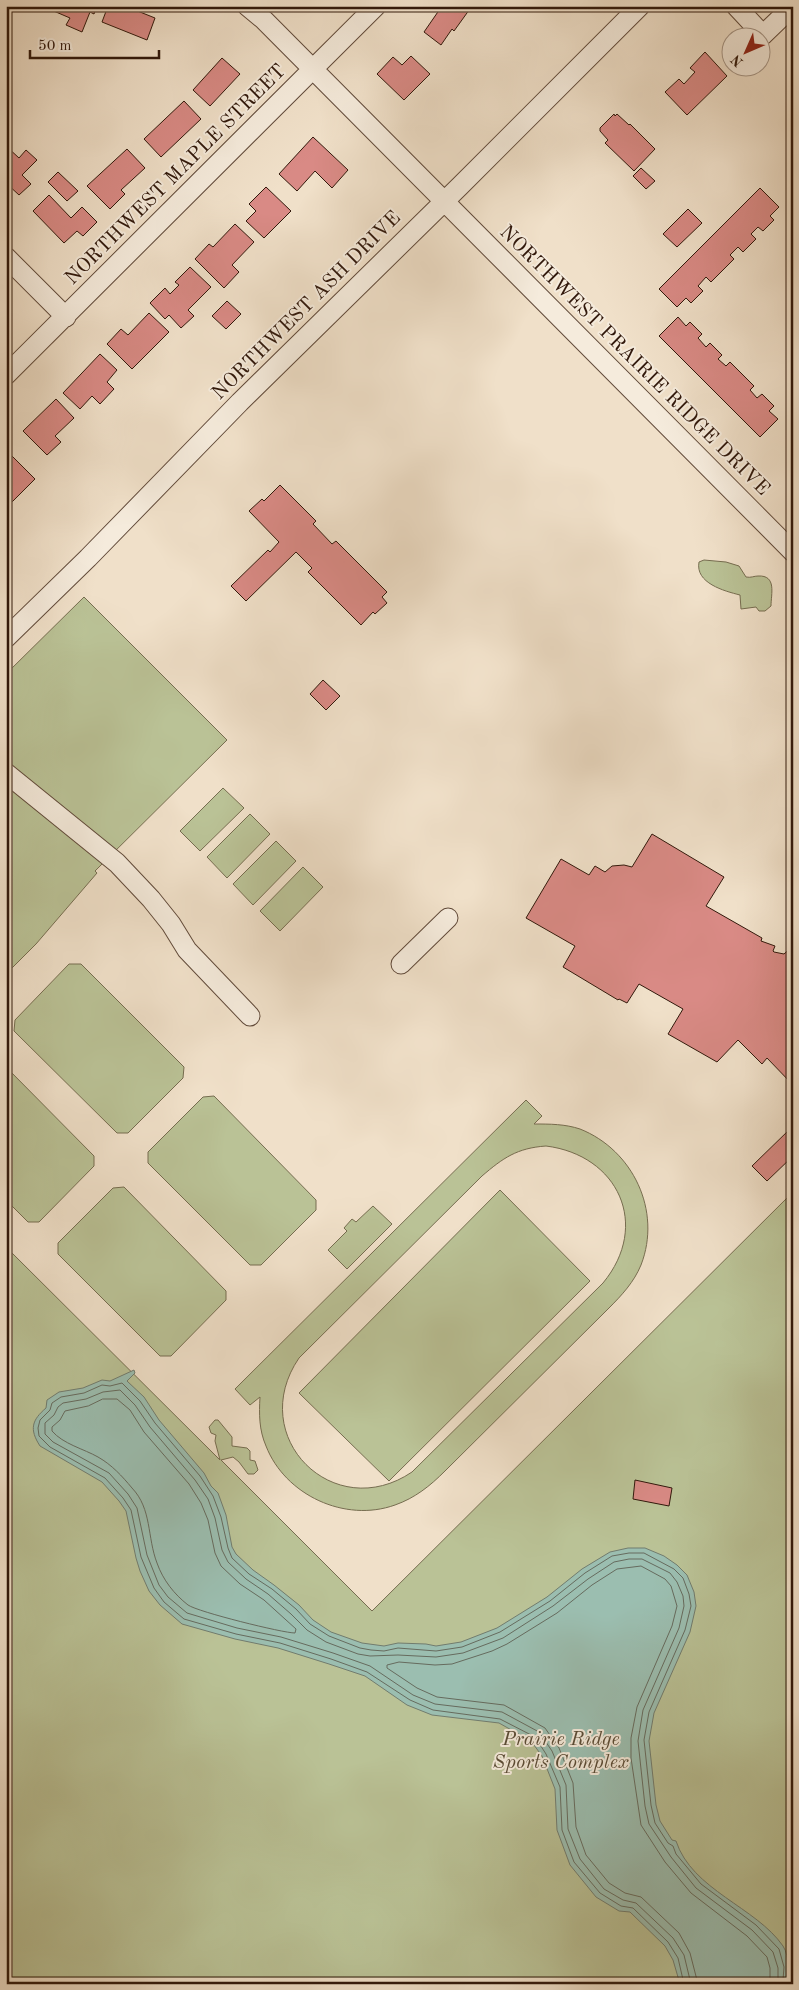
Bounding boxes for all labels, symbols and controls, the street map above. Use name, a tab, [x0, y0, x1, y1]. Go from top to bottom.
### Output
scale bar	[30, 28, 159, 60]
north arrow	[722, 28, 772, 78]
text: 50 m	[38, 39, 72, 54]
text: N	[729, 52, 746, 69]
street label: NORTHWEST MAPLE STREET	[62, 61, 290, 289]
street label: NORTHWEST ASH DRIVE	[209, 208, 405, 404]
street label: NORTHWEST PRAIRIE RIDGE DRIVE	[495, 222, 773, 500]
park label: Prairie Ridge Sports Complex	[493, 1730, 629, 1773]

